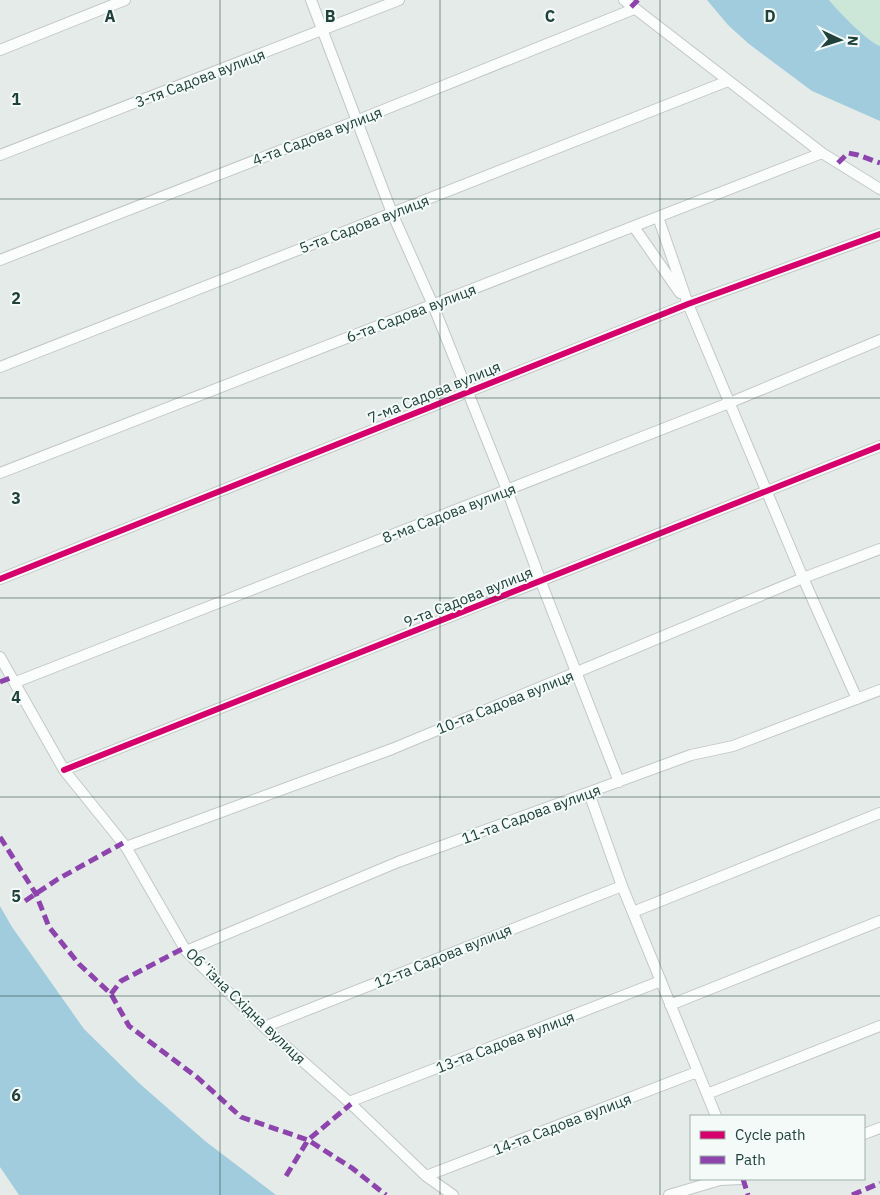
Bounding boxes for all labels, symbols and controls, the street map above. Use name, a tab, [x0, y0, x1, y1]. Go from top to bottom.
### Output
text: A	[105, 6, 116, 26]
text: B	[325, 6, 336, 26]
text: C	[545, 6, 555, 26]
text: D	[764, 6, 776, 26]
north arrow	[815, 15, 865, 65]
text: N	[844, 35, 862, 47]
street label: 3-тя Садова вулиця	[132, 44, 268, 112]
text: 1	[11, 89, 21, 109]
street label: 4-та Садова вулиця	[249, 102, 385, 170]
street label: 5-та Садова вулиця	[296, 190, 432, 258]
street label: 6-та Садова вулиця	[343, 279, 479, 347]
text: 2	[11, 288, 21, 308]
street label: 7-ма Садова вулиця	[365, 357, 503, 427]
street label: 8-ма Садова вулиця	[379, 479, 519, 547]
text: 3	[11, 488, 21, 508]
street label: 9-та Садова вулиця	[401, 562, 535, 632]
street label: 10-та Садова вулиця	[433, 666, 577, 738]
text: 4	[11, 687, 21, 707]
street label: 11-та Садова вулиця	[459, 780, 603, 848]
text: 5	[11, 886, 21, 906]
street label: 12-та Садова вулиця	[371, 920, 515, 992]
street label: Обʼїзна Східна вулиця	[182, 944, 310, 1068]
street label: 13-та Садова вулиця	[433, 1007, 577, 1077]
text: 6	[11, 1085, 21, 1105]
street label: 14-та Садова вулиця	[490, 1089, 634, 1159]
legend	[690, 1115, 865, 1180]
text: Cycle path	[735, 1125, 806, 1144]
text: Path	[735, 1150, 766, 1169]

